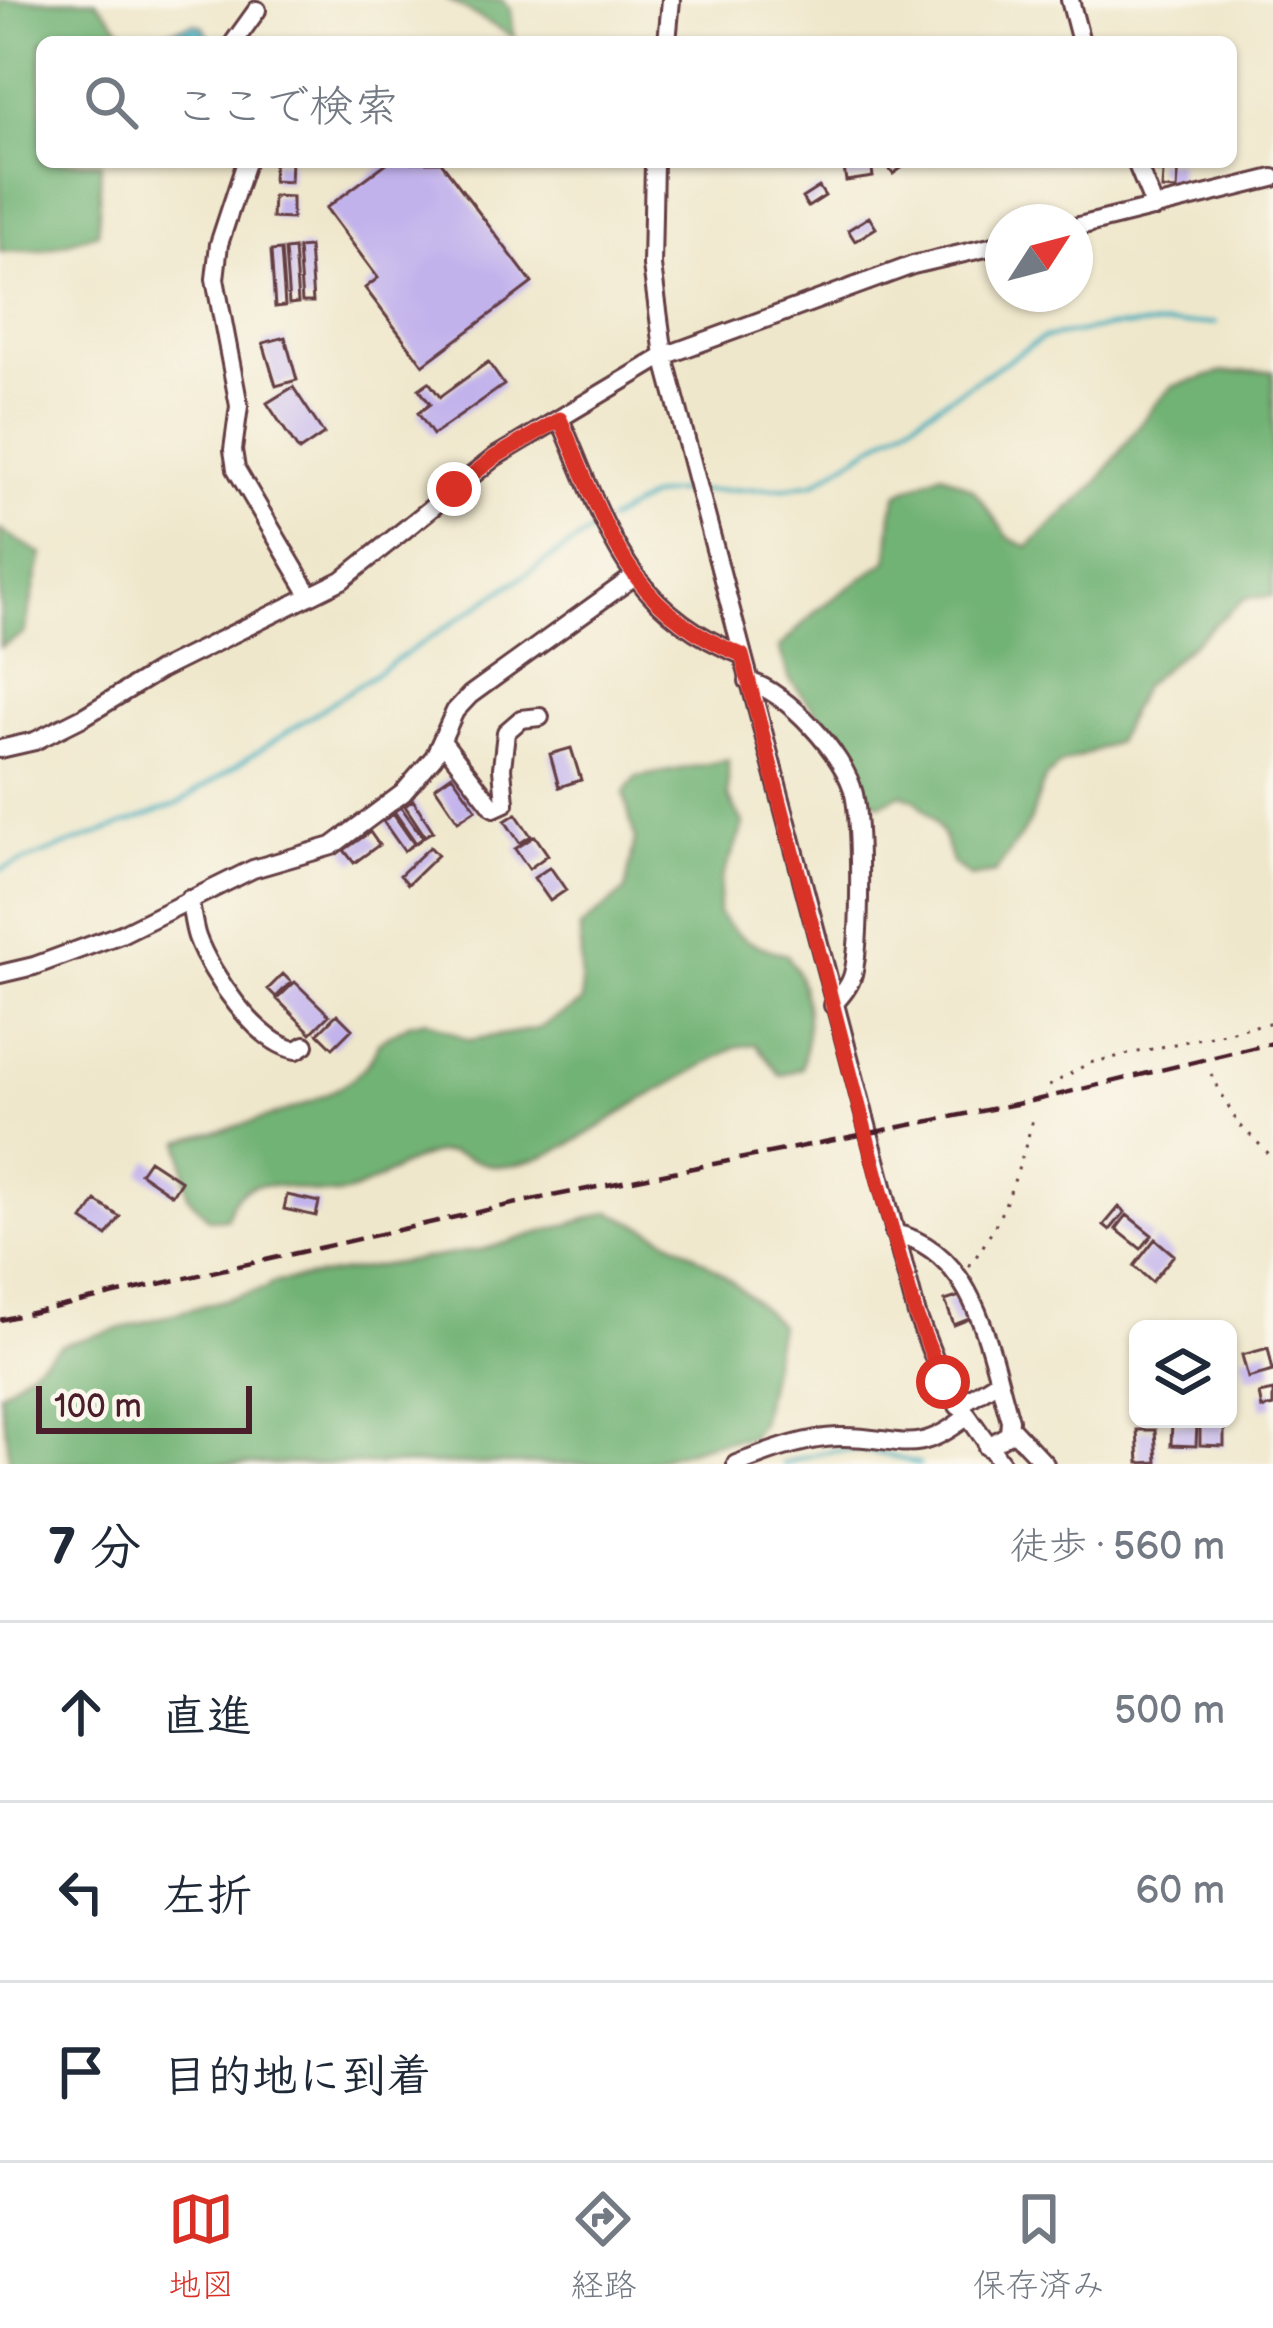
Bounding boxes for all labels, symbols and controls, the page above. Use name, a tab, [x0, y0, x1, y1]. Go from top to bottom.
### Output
search box	[36, 36, 1237, 168]
icon: search	[78, 69, 144, 135]
text: ここで検索	[174, 80, 399, 135]
north arrow	[985, 204, 1093, 312]
route end	[427, 462, 481, 516]
map controls	[1129, 1320, 1237, 1428]
button: layers	[1129, 1320, 1237, 1428]
route start	[916, 1355, 970, 1409]
scale bar	[36, 1380, 252, 1433]
text: 100 m	[54, 1387, 142, 1427]
text: 7 分	[48, 1518, 141, 1579]
text: 徒歩 · 560 m	[1010, 1524, 1225, 1571]
icon: ahead	[48, 1679, 114, 1745]
text: 500 m	[1114, 1688, 1225, 1735]
text: 直進	[162, 1690, 252, 1745]
icon: left	[48, 1859, 114, 1925]
text: 60 m	[1135, 1868, 1225, 1915]
text: 左折	[162, 1870, 252, 1925]
icon: arrive	[48, 2039, 114, 2105]
text: 目的地に到着	[162, 2050, 432, 2105]
tab: 地図	[168, 2186, 234, 2306]
tab: 経路	[570, 2186, 636, 2306]
tab: 保存済み	[973, 2186, 1105, 2306]

